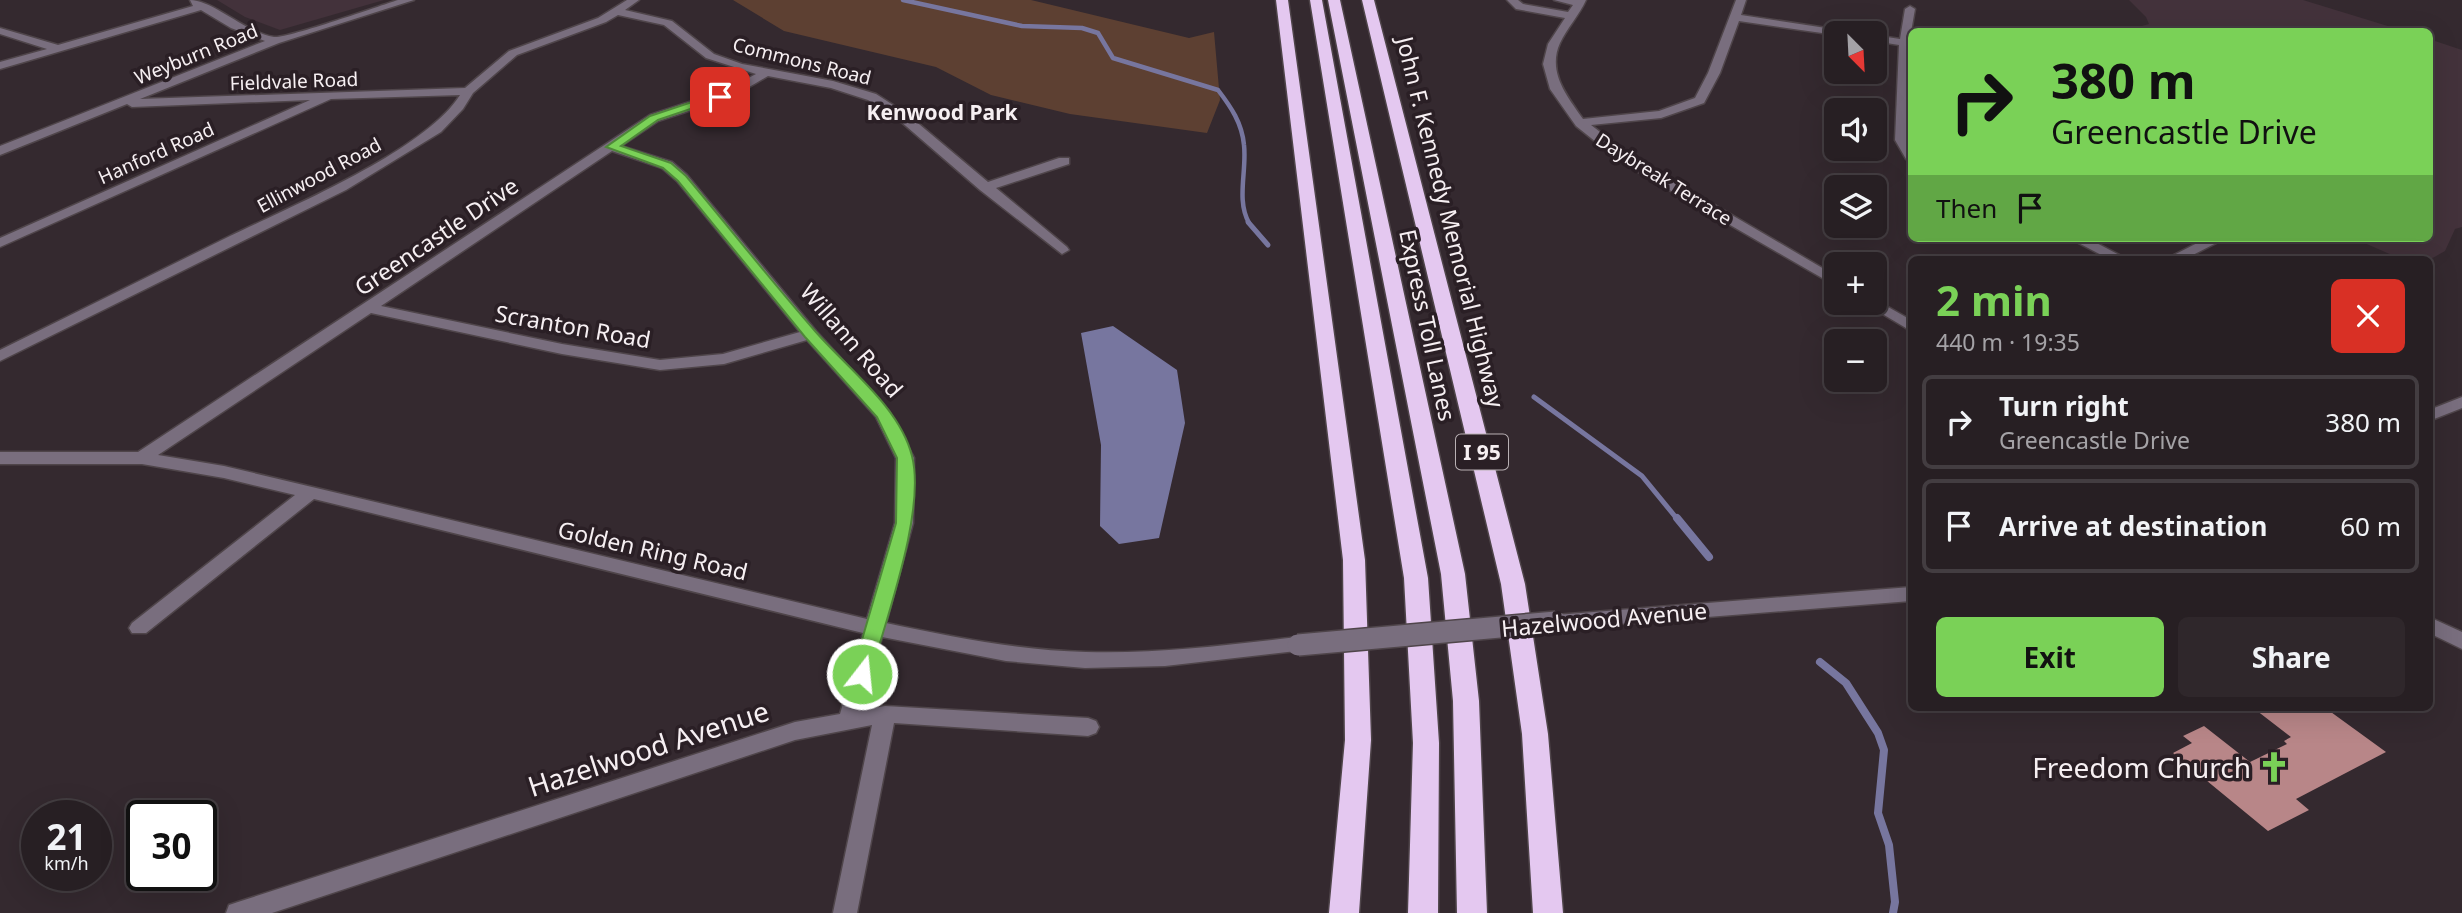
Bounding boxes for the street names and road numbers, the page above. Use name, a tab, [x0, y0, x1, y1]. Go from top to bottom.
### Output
street label: Weyburn Road	[130, 17, 262, 91]
street label: Commons Road	[730, 31, 874, 91]
street label: John F. Kennedy Memorial Highway	[1389, 31, 1513, 411]
street label: Fieldvale Road	[229, 66, 359, 96]
street label: Hanford Road	[94, 116, 218, 190]
street label: Daybreak Terrace	[1591, 127, 1737, 231]
street label: Ellinwood Road	[252, 131, 386, 219]
street label: Greencastle Drive	[348, 169, 524, 303]
street label: Express Toll Lanes	[1392, 226, 1464, 424]
street label: Willann Road	[793, 276, 911, 404]
street label: Scranton Road	[493, 297, 653, 355]
road number: I 95	[1456, 434, 1508, 470]
street label: Golden Ring Road	[555, 513, 751, 587]
street label: Hazelwood Avenue	[1500, 594, 1708, 644]
street label: Hazelwood Avenue	[523, 691, 773, 805]

